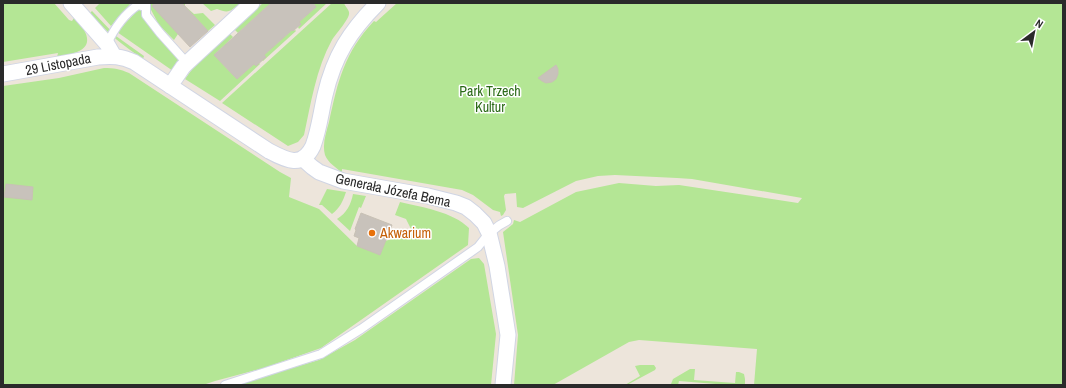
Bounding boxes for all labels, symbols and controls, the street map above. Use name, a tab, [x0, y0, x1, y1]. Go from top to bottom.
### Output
north arrow	[1014, 12, 1054, 52]
text: N	[1033, 16, 1046, 31]
street label: 29 Listopada	[24, 49, 93, 79]
park label: Park Trzech Kultur	[459, 82, 521, 116]
street label: Generała Józefa Bema	[334, 169, 453, 211]
place label: Akwarium	[379, 224, 431, 242]
marker: Akwarium	[367, 228, 377, 238]

